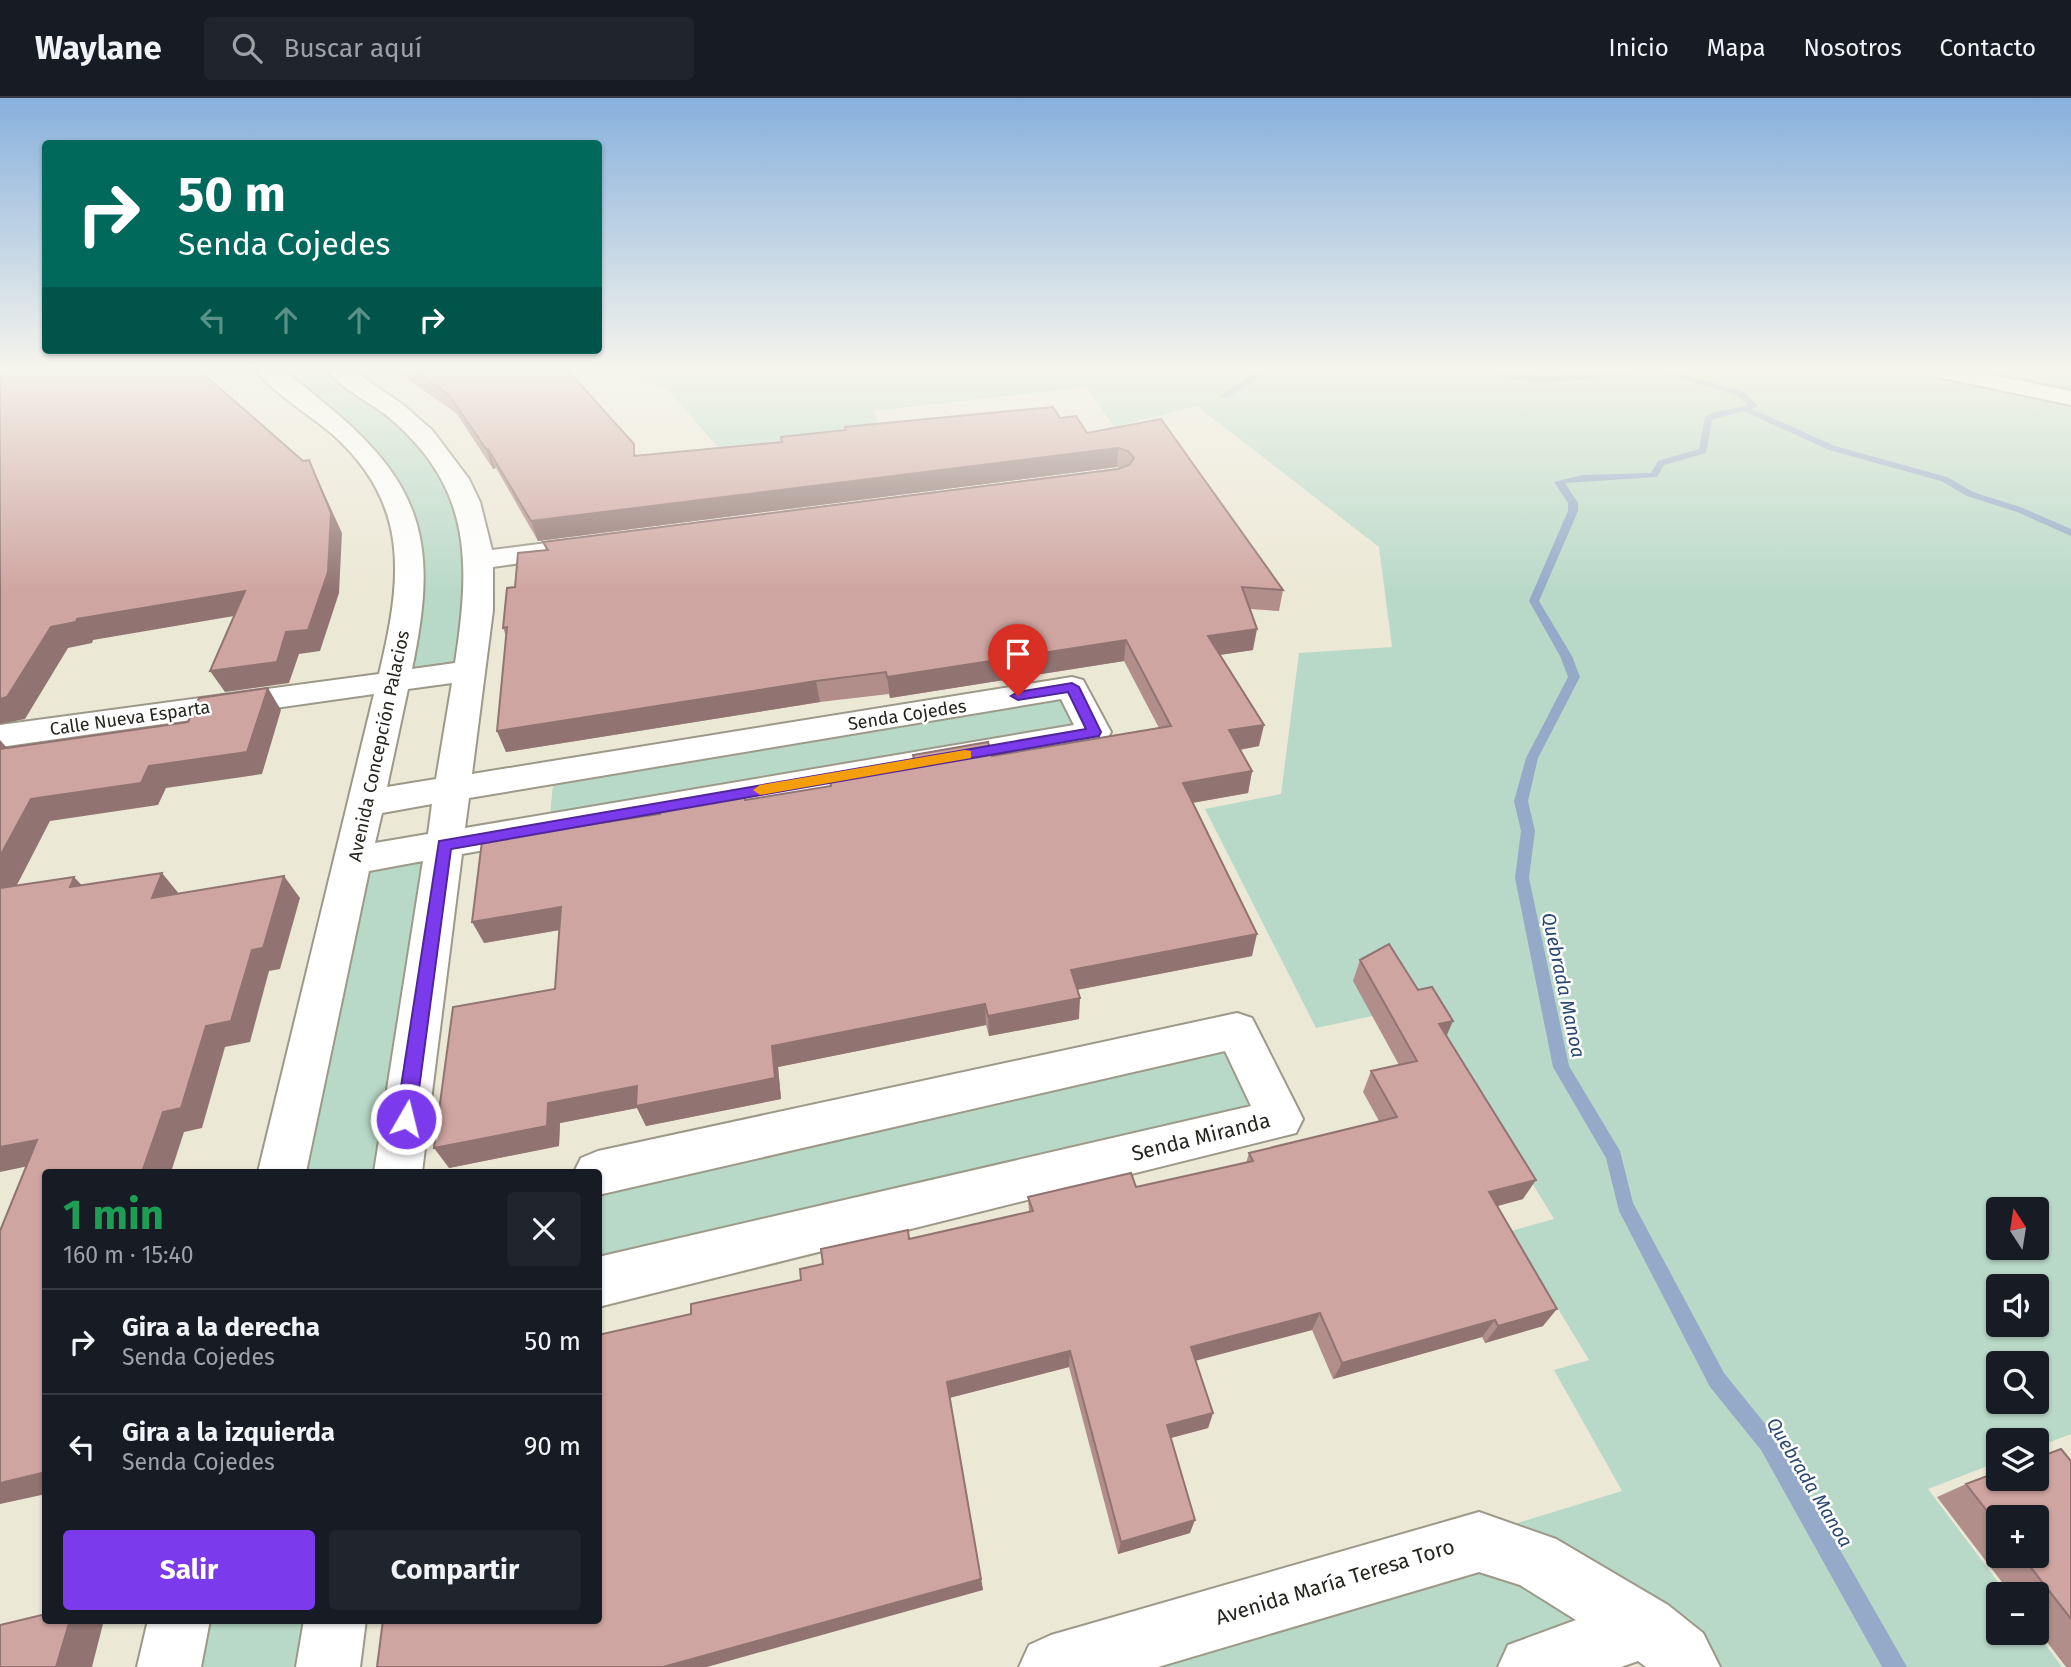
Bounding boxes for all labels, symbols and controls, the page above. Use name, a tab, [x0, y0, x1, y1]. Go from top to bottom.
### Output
search box	[204, 17, 694, 80]
text: Waylane	[35, 28, 162, 68]
icon: search	[228, 29, 266, 67]
text: Buscar aquí	[284, 33, 422, 64]
text: Inicio	[1609, 34, 1669, 62]
text: Mapa	[1707, 34, 1766, 62]
text: Nosotros	[1804, 34, 1902, 62]
text: Contacto	[1940, 34, 2036, 62]
text: 50 m	[178, 165, 286, 224]
icon: right	[63, 168, 154, 259]
text: Senda Cojedes	[178, 225, 391, 263]
icon: left	[194, 301, 232, 339]
icon: ahead	[267, 301, 305, 339]
icon: ahead	[340, 301, 378, 339]
icon: right	[413, 301, 451, 339]
pin	[988, 624, 1048, 696]
street label: Avenida Concepción Palacios	[344, 629, 414, 863]
icon: arrive	[999, 635, 1037, 673]
street label: Senda Cojedes	[846, 695, 968, 735]
street label: Calle Nueva Esparta	[48, 696, 212, 740]
water label: Quebrada Manoa	[1537, 911, 1590, 1060]
position arrow	[369, 1082, 443, 1156]
street label: Senda Miranda	[1129, 1107, 1273, 1167]
text: 1 min	[63, 1190, 164, 1240]
button: close	[507, 1192, 581, 1266]
north arrow	[1986, 1197, 2049, 1260]
map controls	[1986, 1197, 2049, 1645]
text: 160 m · 15:40	[63, 1241, 194, 1269]
button: sound	[1986, 1274, 2049, 1337]
text: Gira a la derecha	[122, 1312, 320, 1343]
icon: right	[63, 1323, 101, 1361]
text: 50 m	[524, 1326, 581, 1357]
text: Senda Cojedes	[122, 1343, 275, 1371]
button: search	[1986, 1351, 2049, 1414]
water label: Quebrada Manoa	[1762, 1413, 1857, 1551]
text: Gira a la izquierda	[122, 1417, 335, 1448]
icon: left	[63, 1428, 101, 1466]
button: layers	[1986, 1428, 2049, 1491]
text: 90 m	[524, 1431, 581, 1462]
text: Senda Cojedes	[122, 1448, 275, 1476]
button: +	[1986, 1505, 2049, 1568]
button: Salir	[63, 1530, 315, 1610]
button: Compartir	[329, 1530, 581, 1610]
street label: Avenida María Teresa Toro	[1212, 1533, 1458, 1631]
button: −	[1986, 1582, 2049, 1645]

